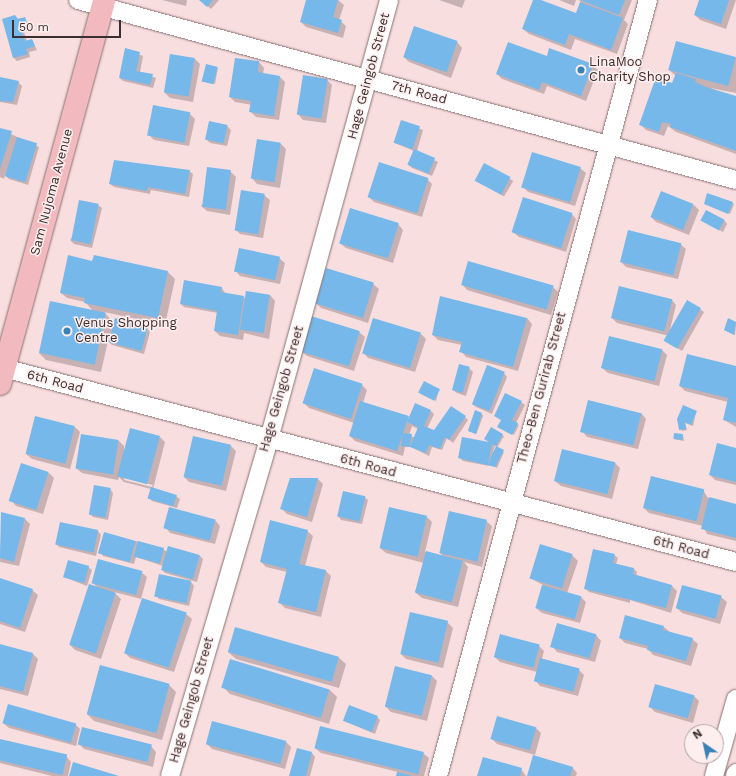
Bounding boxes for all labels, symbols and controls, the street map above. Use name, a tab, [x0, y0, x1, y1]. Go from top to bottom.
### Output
street label: Hage Geingob Street	[345, 11, 393, 141]
scale bar	[14, 12, 123, 38]
text: 50 m	[19, 20, 49, 34]
place label: LinaMoo Charity Shop	[589, 55, 671, 86]
marker: LinaMoo Charity Shop	[576, 65, 586, 75]
street label: 7th Road	[389, 78, 449, 108]
street label: Sam Nujoma Avenue	[27, 127, 77, 257]
street label: Theo-Ben Gurirab Street	[514, 310, 570, 466]
place label: Venus Shopping Centre	[75, 316, 177, 347]
street label: Hage Geingob Street	[257, 324, 307, 454]
marker: Venus Shopping Centre	[62, 326, 72, 336]
street label: 6th Road	[25, 367, 85, 397]
street label: 6th Road	[338, 451, 398, 481]
street label: 6th Road	[651, 533, 711, 563]
street label: Hage Geingob Street	[167, 635, 217, 765]
north arrow	[684, 724, 724, 764]
text: N	[691, 727, 705, 742]

